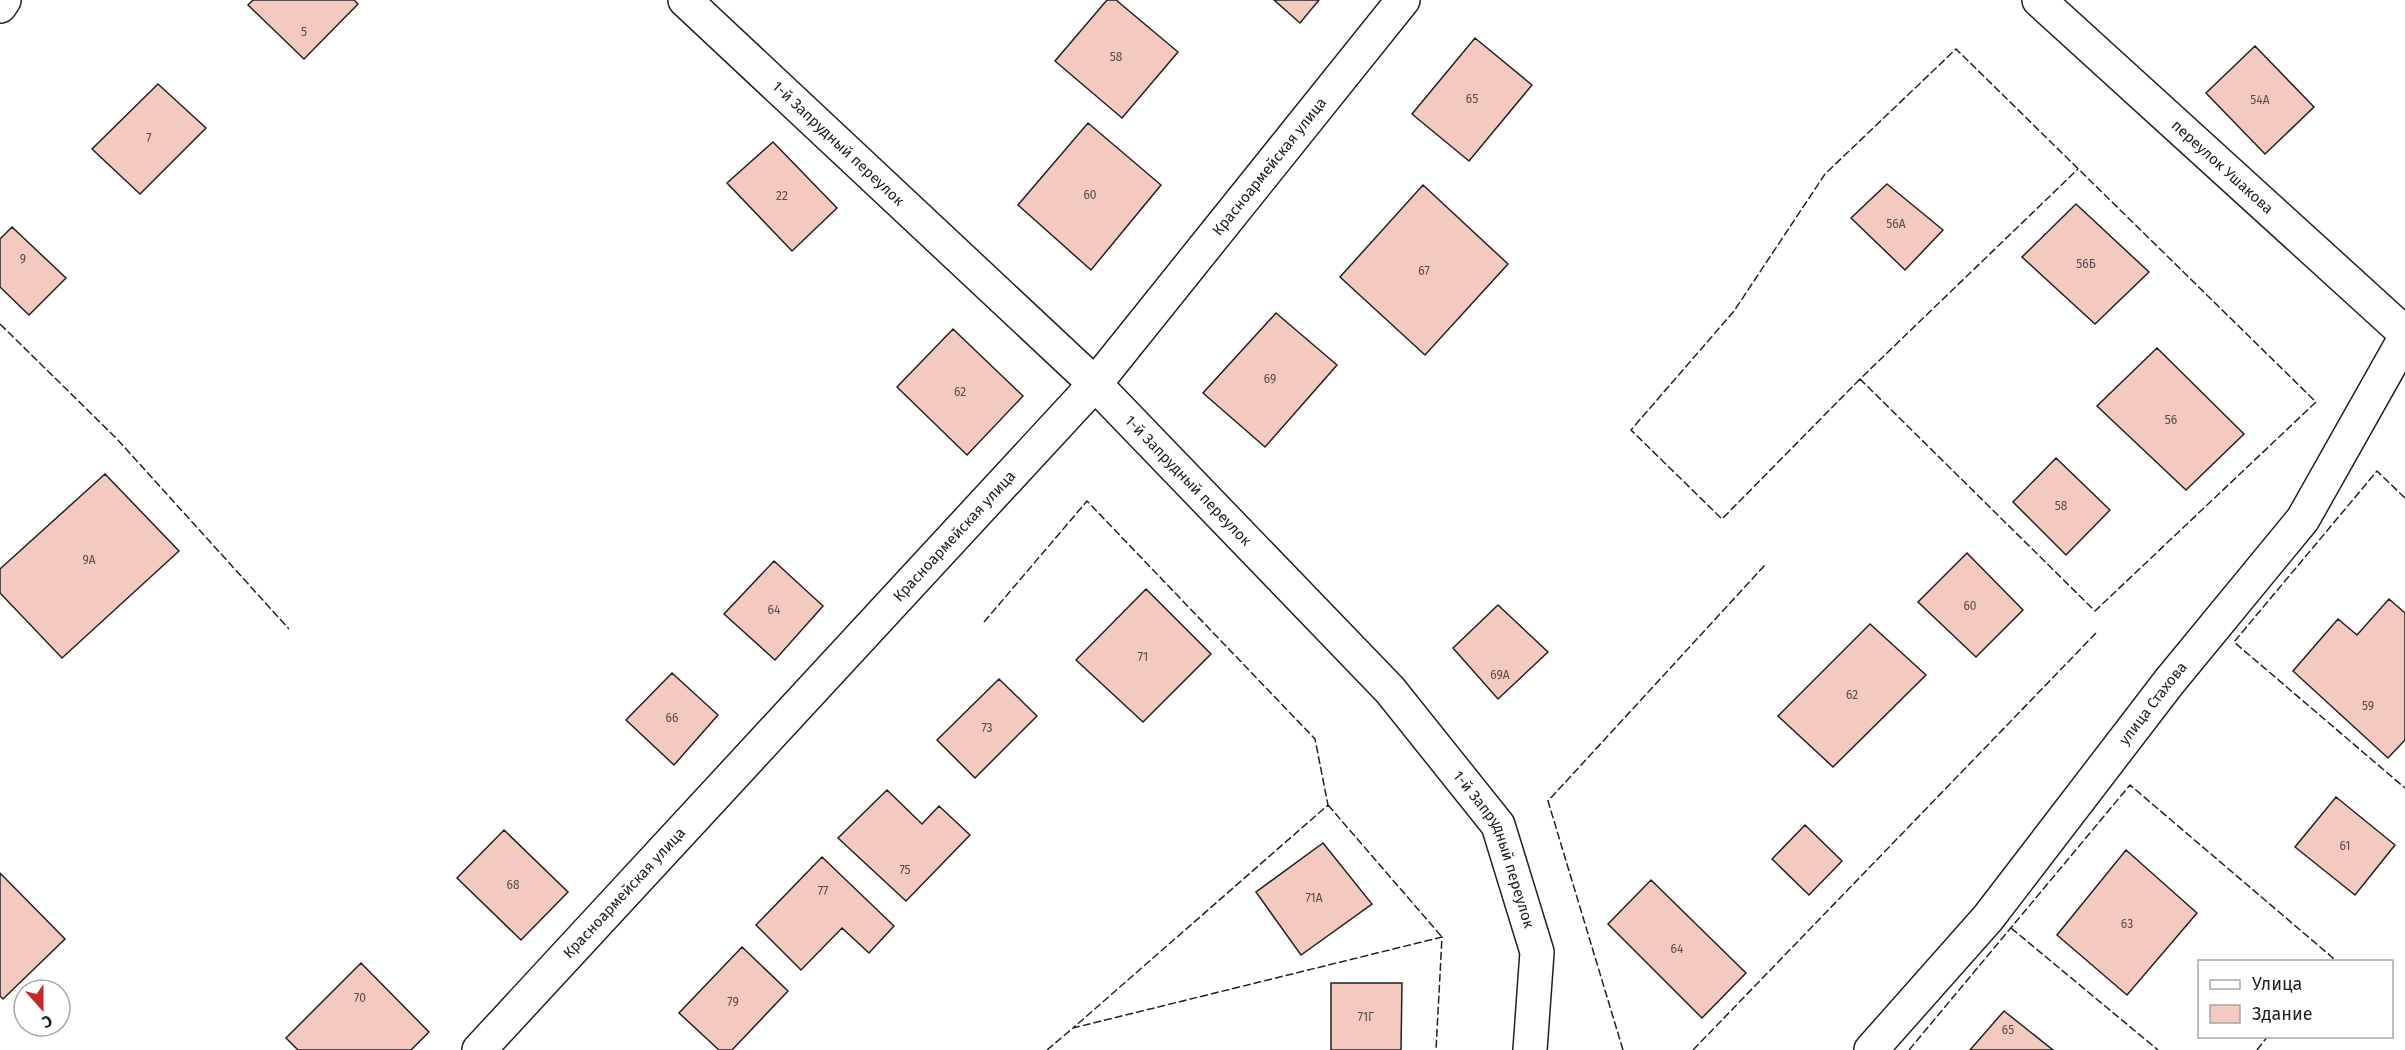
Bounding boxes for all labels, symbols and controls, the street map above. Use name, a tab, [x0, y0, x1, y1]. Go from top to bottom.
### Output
house number: 5	[301, 25, 307, 39]
house number: 58	[1110, 50, 1123, 64]
street label: 1-й Запрудный переулок	[769, 77, 908, 210]
house number: 65	[1466, 92, 1478, 106]
house number: 54А	[2250, 93, 2270, 107]
street label: Красноармейская улица	[1209, 94, 1330, 239]
street label: переулок Ушакова	[2168, 116, 2277, 218]
house number: 7	[146, 131, 152, 145]
house number: 60	[1083, 188, 1097, 202]
house number: 22	[776, 189, 788, 203]
house number: 56А	[1886, 217, 1906, 231]
house number: 9	[20, 252, 26, 266]
house number: 56Б	[2076, 257, 2096, 271]
house number: 67	[1418, 264, 1430, 278]
house number: 69	[1264, 372, 1276, 386]
house number: 62	[954, 385, 966, 399]
street label: 1-й Запрудный переулок	[1121, 412, 1255, 550]
house number: 56	[2165, 413, 2177, 427]
street label: Красноармейская улица	[889, 467, 1019, 605]
house number: 58	[2055, 499, 2068, 513]
house number: 9А	[82, 553, 96, 567]
house number: 60	[1963, 599, 1977, 613]
house number: 64	[768, 603, 781, 617]
house number: 71	[1138, 650, 1148, 664]
street label: улица Стахова	[2115, 658, 2191, 749]
house number: 69А	[1490, 668, 1510, 682]
house number: 62	[1846, 688, 1858, 702]
house number: 59	[2362, 699, 2374, 713]
house number: 66	[666, 711, 678, 725]
house number: 73	[981, 721, 993, 735]
street label: 1-й Запрудный переулок	[1449, 767, 1538, 931]
street label: Красноармейская улица	[559, 824, 689, 962]
house number: 61	[2339, 839, 2351, 853]
house number: 75	[899, 863, 911, 877]
house number: 68	[506, 878, 520, 892]
house number: 77	[818, 884, 828, 898]
house number: 71А	[1305, 891, 1323, 905]
house number: 63	[2121, 917, 2133, 931]
house number: 64	[1671, 942, 1684, 956]
legend	[2198, 960, 2393, 1038]
text: Улица	[2252, 973, 2302, 995]
north arrow	[12, 978, 72, 1038]
house number: 70	[354, 991, 366, 1005]
house number: 79	[727, 995, 739, 1009]
text: Здание	[2252, 1003, 2313, 1025]
house number: 71Г	[1358, 1010, 1374, 1024]
text: С	[39, 1011, 55, 1032]
house number: 65	[2002, 1023, 2014, 1037]

